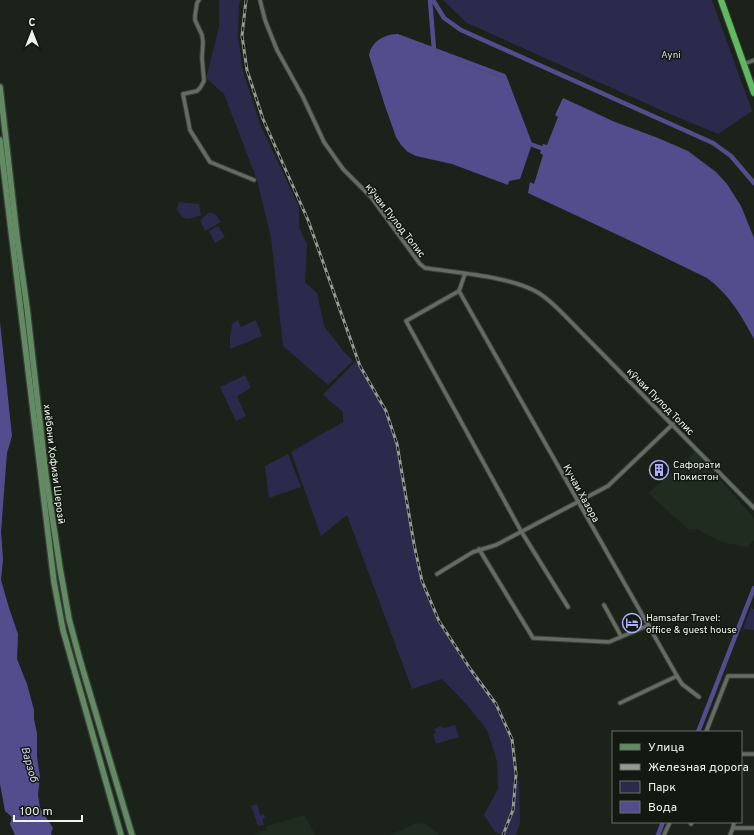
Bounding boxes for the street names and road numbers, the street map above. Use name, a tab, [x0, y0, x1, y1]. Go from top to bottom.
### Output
street label: кӯчаи Пулод Толис	[362, 181, 428, 261]
street label: кӯчаи Пулод Толис	[623, 366, 696, 439]
street label: хиёбони Ҳофизи Шерозӣ	[40, 404, 67, 525]
street label: Кучаи Хазора	[559, 463, 602, 525]

